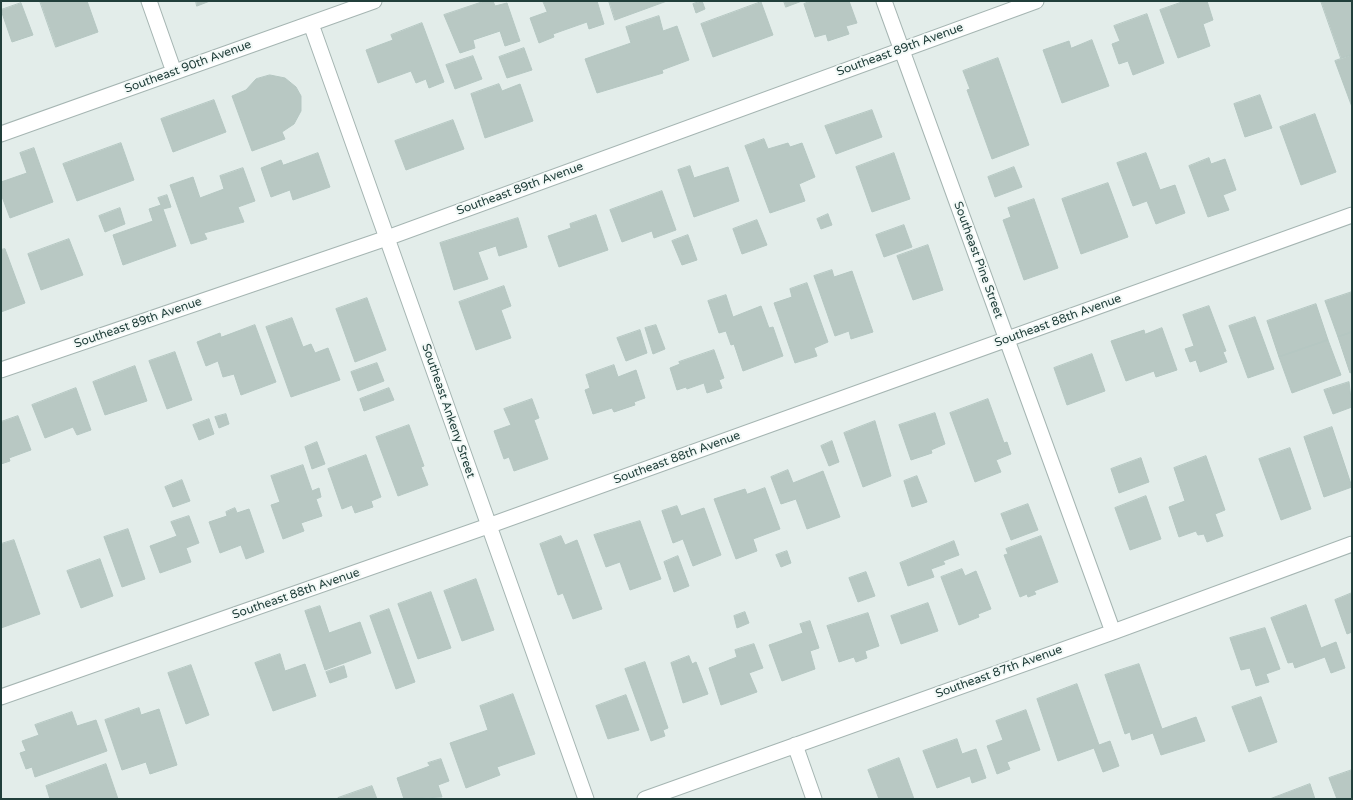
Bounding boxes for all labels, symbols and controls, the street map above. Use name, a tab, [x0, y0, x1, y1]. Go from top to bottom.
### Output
street label: Southeast 89th Avenue	[835, 20, 965, 80]
street label: Southeast 90th Avenue	[123, 37, 253, 97]
street label: Southeast 89th Avenue	[455, 159, 585, 219]
street label: Southeast Pine Street	[950, 200, 1006, 320]
street label: Southeast 88th Avenue	[993, 291, 1123, 351]
street label: Southeast 89th Avenue	[72, 294, 204, 352]
street label: Southeast Ankeny Street	[418, 342, 478, 480]
street label: Southeast 88th Avenue	[612, 428, 742, 488]
street label: Southeast 88th Avenue	[230, 565, 362, 623]
street label: Southeast 87th Avenue	[934, 642, 1064, 702]

